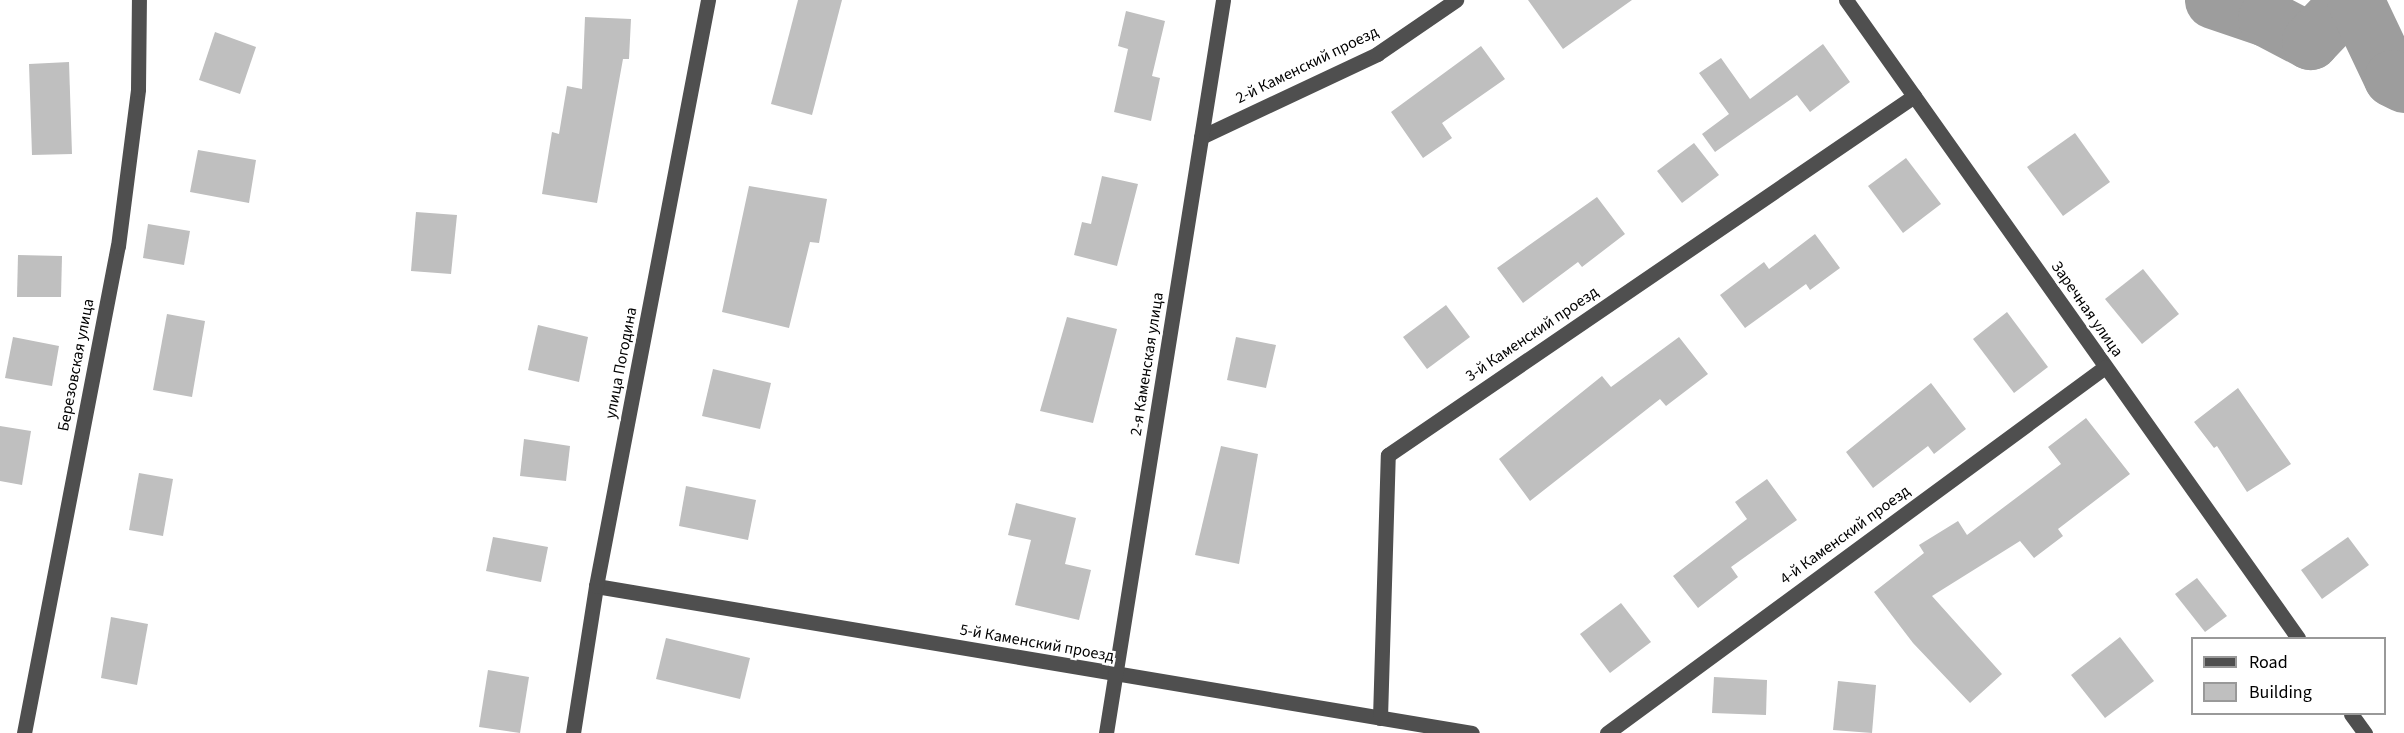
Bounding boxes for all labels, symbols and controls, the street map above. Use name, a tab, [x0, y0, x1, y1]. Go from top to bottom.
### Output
street label: 2-й Каменский проезд	[1233, 22, 1381, 108]
street label: Заречная улица	[2047, 257, 2127, 361]
street label: 3-й Каменский проезд	[1462, 282, 1602, 386]
street label: 2-я Каменская улица	[1126, 291, 1168, 437]
street label: Березовская улица	[54, 297, 98, 433]
street label: улица Погодина	[601, 306, 641, 420]
street label: 4-й Каменский проезд	[1776, 481, 1914, 589]
street label: 5-й Каменский проезд	[958, 620, 1116, 666]
legend	[2191, 637, 2386, 715]
text: Road	[2249, 650, 2288, 675]
text: Building	[2249, 680, 2312, 705]

